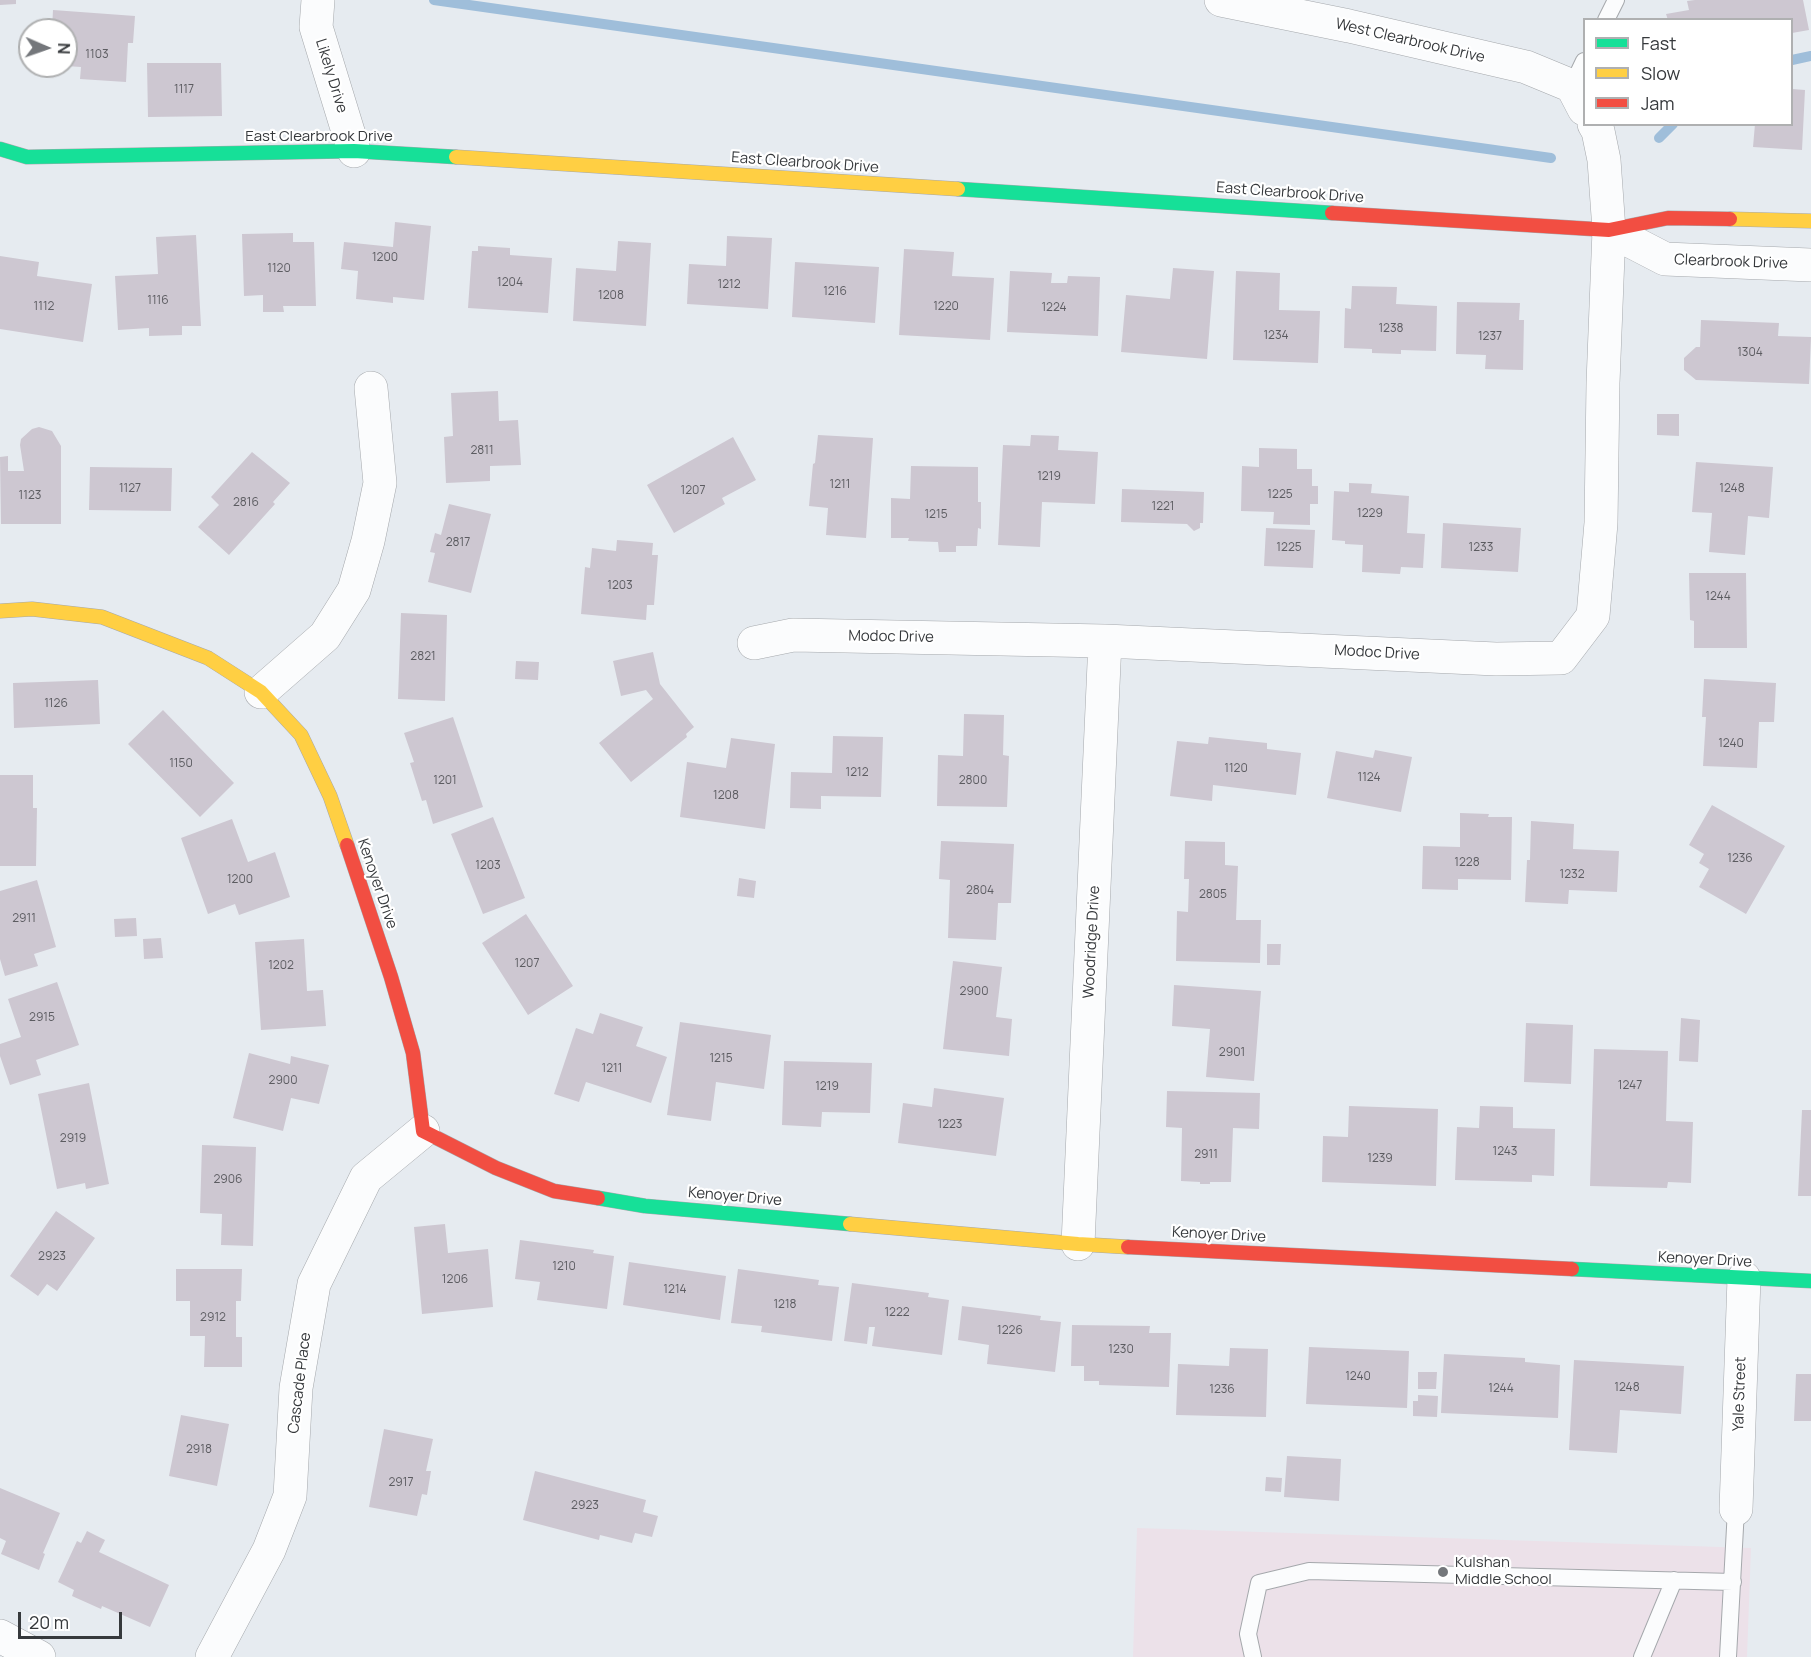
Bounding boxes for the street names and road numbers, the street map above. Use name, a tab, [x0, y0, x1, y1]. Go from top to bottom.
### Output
street label: West Clearbrook Drive	[1334, 15, 1486, 67]
street label: Likely Drive	[311, 37, 351, 115]
street label: East Clearbrook Drive	[245, 128, 393, 146]
street label: East Clearbrook Drive	[731, 149, 879, 177]
street label: East Clearbrook Drive	[1216, 179, 1364, 207]
street label: Clearbrook Drive	[1674, 251, 1788, 273]
street label: Modoc Drive	[848, 627, 934, 647]
street label: Modoc Drive	[1334, 642, 1420, 664]
street label: Kenoyer Drive	[353, 837, 401, 931]
street label: Woodridge Drive	[1080, 885, 1104, 999]
street label: Kenoyer Drive	[687, 1184, 783, 1210]
street label: Kenoyer Drive	[1172, 1224, 1266, 1246]
street label: Kenoyer Drive	[1658, 1249, 1752, 1271]
street label: Cascade Place	[285, 1331, 315, 1435]
street label: Yale Street	[1730, 1356, 1750, 1432]

